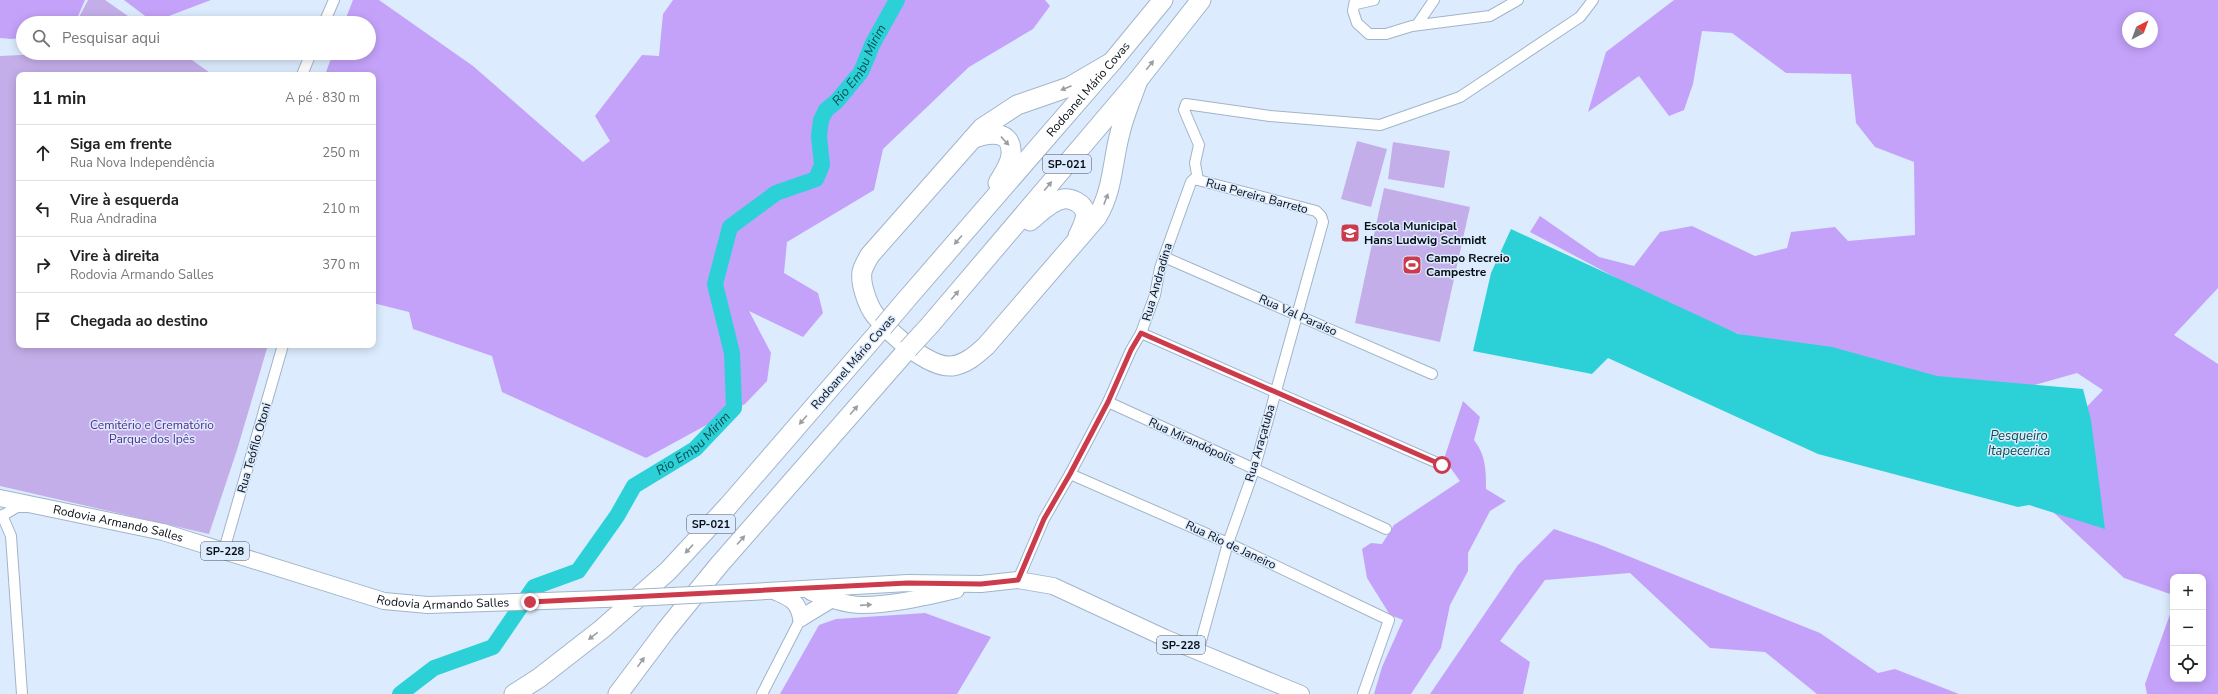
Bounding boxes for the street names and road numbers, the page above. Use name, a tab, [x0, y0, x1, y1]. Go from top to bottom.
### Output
street label: Rodoanel Mário Covas	[1043, 38, 1134, 140]
road number: SP-021	[1043, 155, 1091, 173]
street label: Rua Pereira Barreto	[1204, 175, 1310, 217]
street label: Rua Andradina	[1138, 241, 1176, 323]
street label: Rua Val Paraíso	[1256, 291, 1340, 340]
street label: Rodoanel Mário Covas	[807, 311, 899, 413]
street label: Rua Teófilo Otoni	[233, 401, 275, 495]
street label: Rua Araçatuba	[1241, 402, 1279, 484]
street label: Rua Mirandópolis	[1146, 414, 1238, 468]
street label: Rodovia Armando Salles	[52, 501, 186, 546]
road number: SP-021	[687, 515, 735, 533]
street label: Rua Rio de Janeiro	[1183, 517, 1279, 573]
road number: SP-228	[201, 542, 249, 560]
street label: Rodovia Armando Salles	[374, 591, 510, 613]
road number: SP-228	[1157, 636, 1205, 654]

